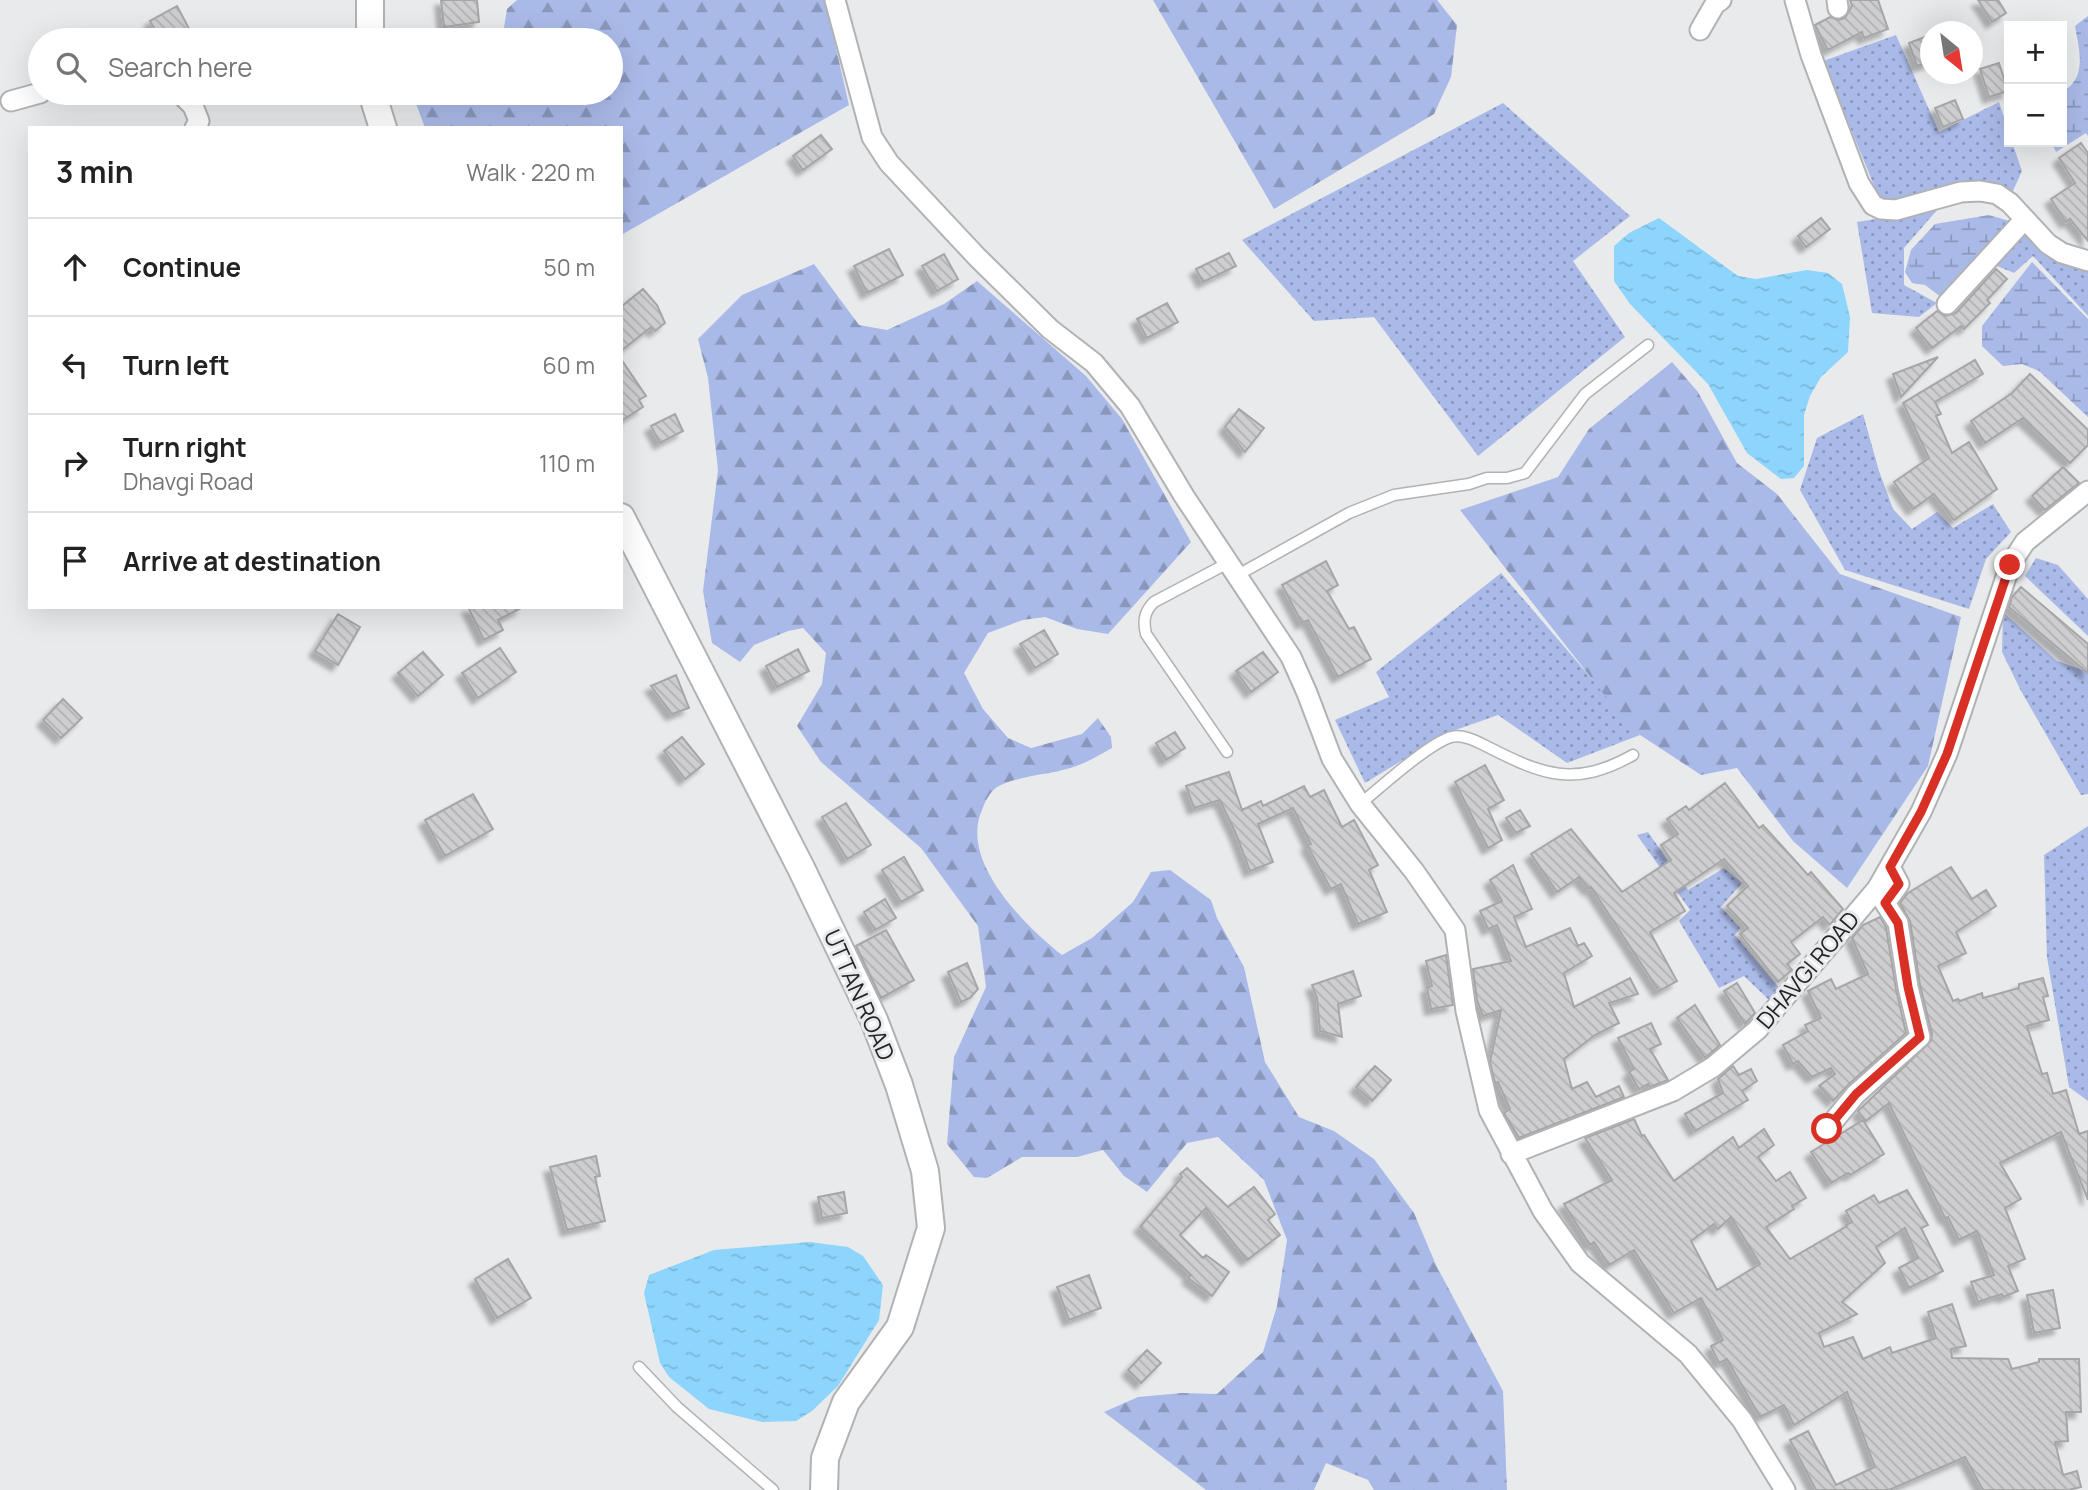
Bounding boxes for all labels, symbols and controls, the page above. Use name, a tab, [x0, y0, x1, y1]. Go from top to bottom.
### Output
north arrow	[1920, 21, 1983, 84]
map controls	[2004, 21, 2067, 147]
button: +	[2004, 21, 2067, 84]
search box	[28, 28, 623, 105]
icon: search	[52, 48, 90, 86]
text: Search here	[108, 49, 253, 85]
button: −	[2004, 84, 2067, 147]
text: 3 min	[56, 151, 134, 192]
text: Walk · 220 m	[466, 156, 595, 188]
icon: ahead	[56, 248, 94, 286]
text: Continue	[123, 249, 241, 285]
text: 50 m	[544, 251, 595, 283]
icon: left	[56, 346, 94, 384]
text: Turn left	[123, 347, 230, 383]
text: 60 m	[543, 349, 595, 381]
text: Turn right	[123, 429, 247, 465]
icon: right	[56, 444, 94, 482]
text: 110 m	[539, 447, 595, 479]
text: Dhavgi Road	[123, 465, 254, 497]
icon: arrive	[56, 542, 94, 580]
text: Arrive at destination	[123, 543, 381, 579]
route end	[1994, 549, 2025, 580]
street label: DHAVGI ROAD	[1749, 904, 1866, 1035]
street label: UTTAN ROAD	[817, 924, 903, 1065]
route start	[1811, 1113, 1842, 1144]

